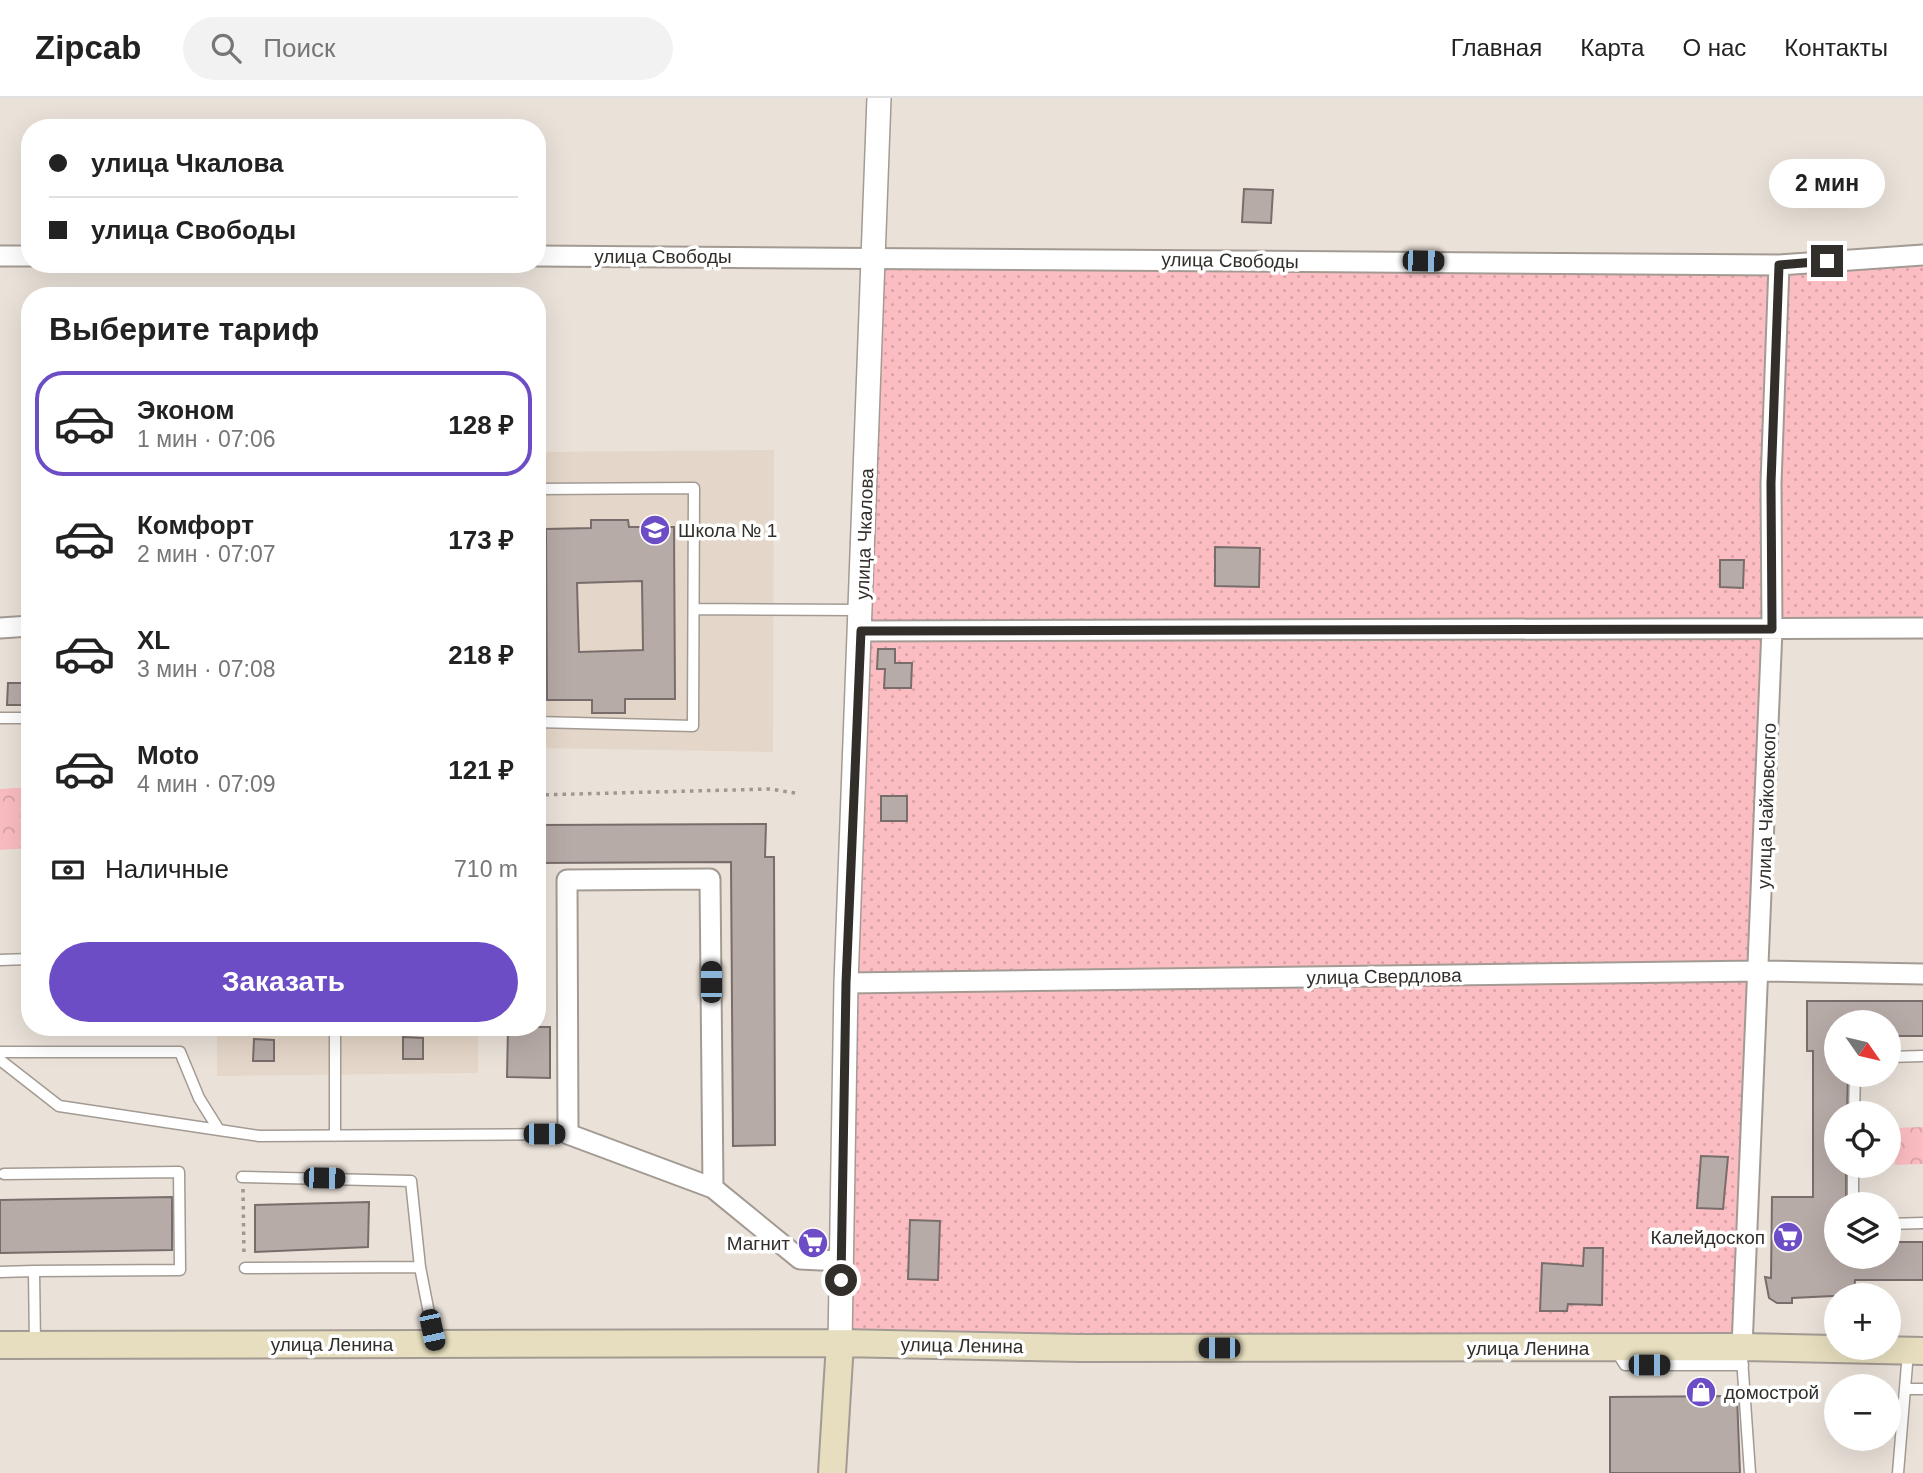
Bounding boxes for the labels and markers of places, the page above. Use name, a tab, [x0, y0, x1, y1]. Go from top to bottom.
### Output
school or university icon: Школа № 1	[638, 513, 672, 547]
place label: Школа № 1	[678, 520, 777, 541]
supermarket icon: Калейдоскоп	[1771, 1220, 1805, 1254]
supermarket icon: Магнит	[796, 1226, 830, 1260]
place label: Калейдоскоп	[1651, 1227, 1765, 1248]
place label: Магнит	[727, 1233, 790, 1254]
shop icon: домострой	[1684, 1375, 1718, 1409]
place label: домострой	[1724, 1382, 1819, 1403]

